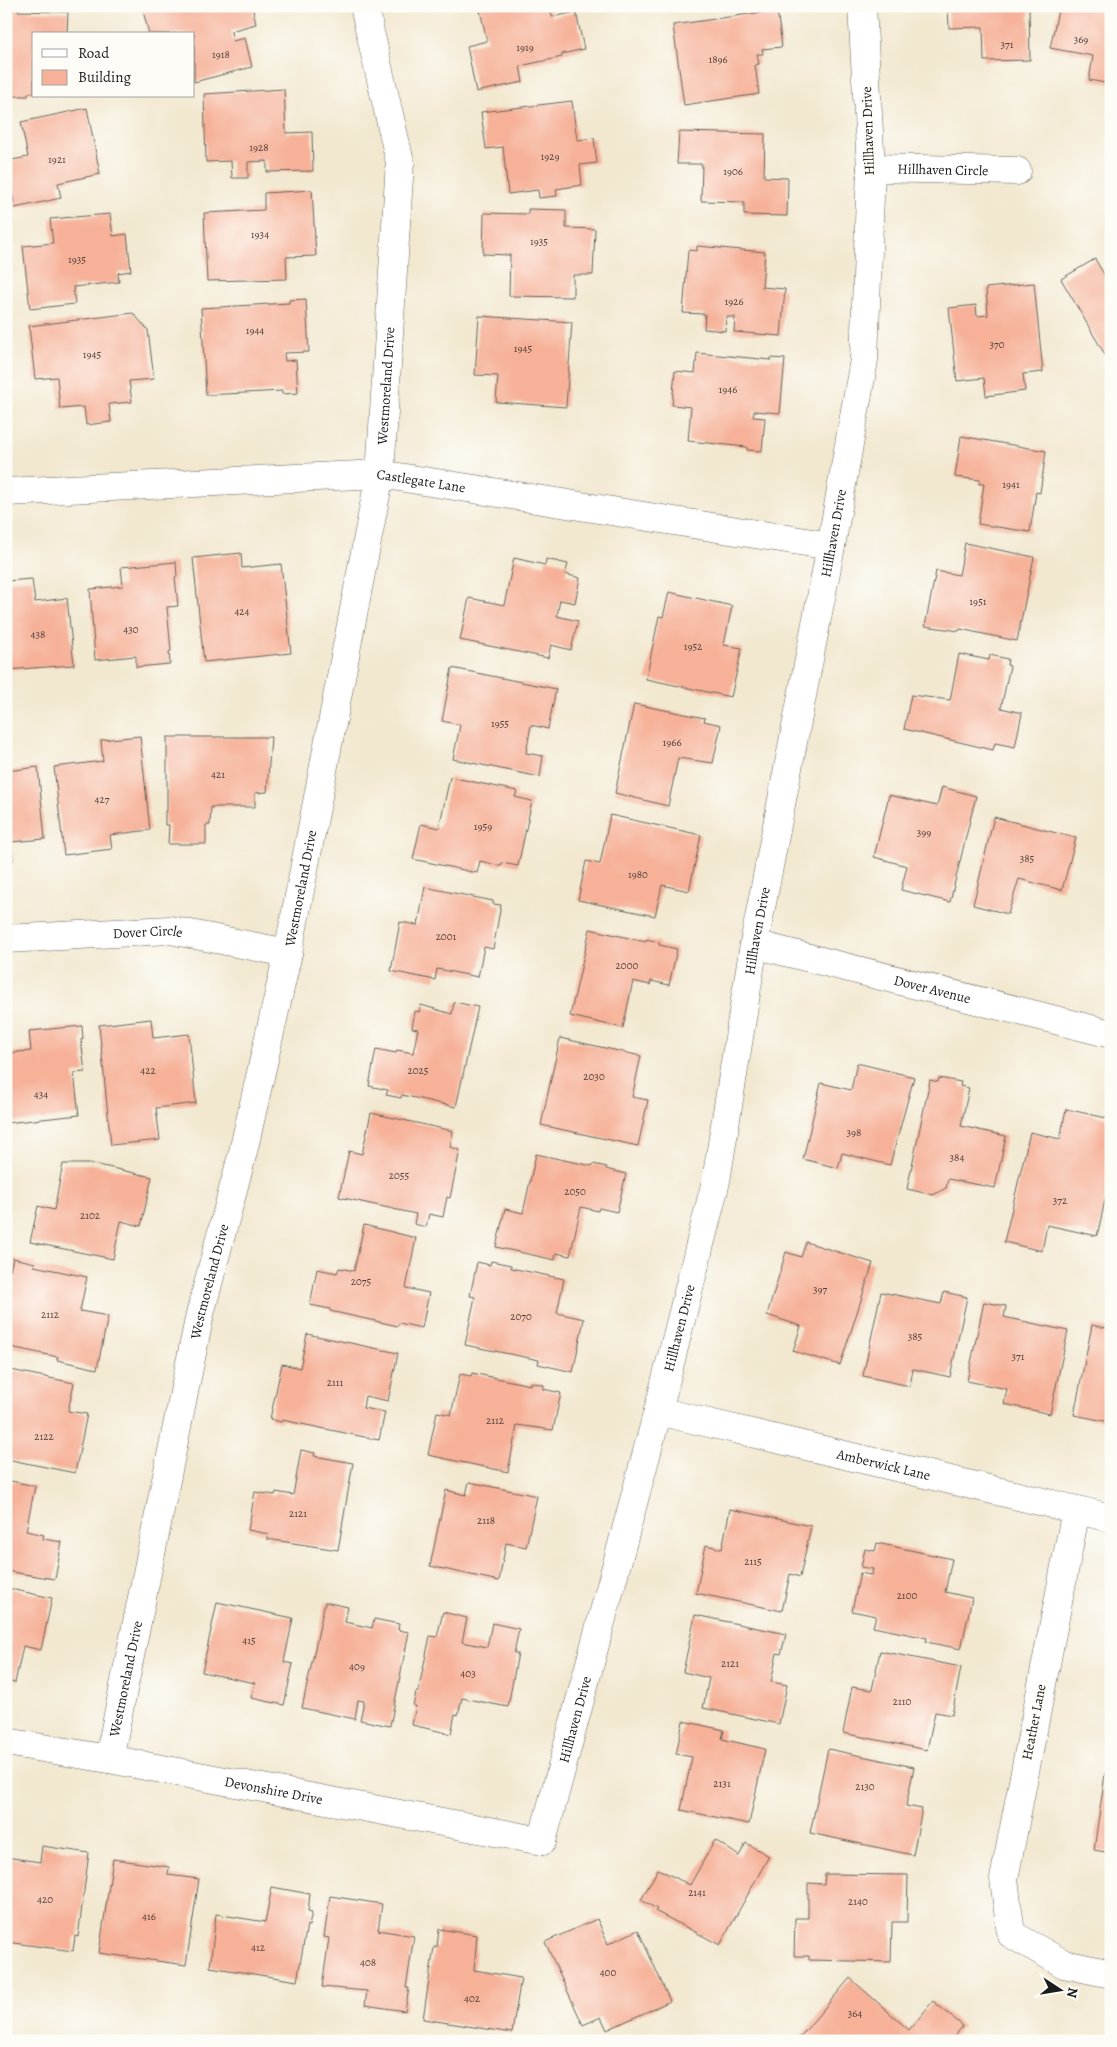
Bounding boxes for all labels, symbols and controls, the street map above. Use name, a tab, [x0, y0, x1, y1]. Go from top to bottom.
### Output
legend	[32, 32, 195, 98]
house number: 369	[1074, 32, 1088, 47]
house number: 371	[1001, 37, 1014, 52]
house number: 1919	[516, 40, 534, 55]
text: Road	[78, 43, 110, 63]
house number: 1918	[212, 47, 230, 62]
house number: 1896	[708, 52, 728, 67]
text: Building	[78, 67, 131, 87]
street label: Hillhaven Drive	[857, 86, 879, 176]
house number: 1928	[249, 140, 269, 155]
house number: 1929	[541, 149, 560, 164]
house number: 1921	[48, 152, 66, 167]
street label: Hillhaven Circle	[897, 159, 989, 180]
house number: 1906	[723, 164, 743, 179]
house number: 1934	[251, 227, 269, 242]
house number: 1935	[530, 234, 548, 249]
house number: 1935	[68, 252, 86, 267]
house number: 1926	[724, 294, 744, 309]
house number: 1944	[246, 323, 264, 338]
street label: Westmoreland Drive	[372, 326, 399, 446]
house number: 370	[989, 337, 1005, 352]
house number: 1945	[514, 341, 533, 356]
house number: 1945	[83, 347, 102, 362]
house number: 1946	[719, 382, 737, 397]
street label: Castlegate Lane	[375, 464, 467, 497]
house number: 1941	[1002, 477, 1020, 492]
street label: Hillhaven Drive	[816, 488, 850, 579]
house number: 1951	[969, 594, 987, 609]
house number: 424	[234, 604, 250, 619]
house number: 430	[123, 622, 139, 637]
house number: 438	[31, 627, 45, 642]
house number: 1952	[684, 639, 702, 654]
house number: 1955	[491, 716, 509, 731]
house number: 1966	[663, 735, 681, 750]
house number: 421	[211, 767, 225, 782]
house number: 427	[95, 792, 110, 807]
house number: 1959	[474, 819, 492, 834]
house number: 399	[917, 825, 931, 840]
street label: Westmoreland Drive	[280, 828, 321, 949]
house number: 385	[1020, 851, 1035, 866]
house number: 1980	[628, 867, 648, 882]
street label: Hillhaven Drive	[740, 885, 774, 976]
street label: Dover Circle	[112, 920, 185, 943]
house number: 2001	[436, 929, 457, 944]
house number: 2000	[616, 958, 639, 973]
street label: Dover Avenue	[892, 970, 973, 1008]
house number: 422	[140, 1063, 156, 1078]
house number: 2025	[407, 1063, 429, 1078]
house number: 2030	[583, 1069, 605, 1084]
house number: 434	[34, 1087, 48, 1102]
house number: 398	[847, 1125, 861, 1140]
house number: 384	[950, 1150, 964, 1165]
house number: 2055	[389, 1168, 410, 1183]
house number: 2050	[564, 1184, 586, 1199]
house number: 372	[1053, 1193, 1067, 1208]
house number: 2102	[80, 1208, 100, 1223]
street label: Westmoreland Drive	[185, 1222, 233, 1342]
house number: 2075	[351, 1274, 371, 1289]
street label: Hillhaven Drive	[659, 1282, 699, 1374]
house number: 397	[813, 1282, 827, 1297]
house number: 2112	[41, 1307, 59, 1322]
house number: 2070	[510, 1309, 532, 1324]
house number: 385	[908, 1329, 923, 1344]
house number: 371	[1012, 1349, 1025, 1364]
house number: 2111	[327, 1375, 343, 1390]
house number: 2112	[486, 1413, 504, 1428]
house number: 2122	[34, 1429, 54, 1444]
street label: Amberwick Lane	[834, 1444, 933, 1485]
house number: 2121	[289, 1506, 307, 1521]
house number: 2118	[477, 1513, 495, 1528]
house number: 2115	[744, 1554, 762, 1569]
house number: 2100	[897, 1588, 917, 1603]
street label: Westmoreland Drive	[104, 1619, 147, 1739]
house number: 415	[242, 1633, 256, 1648]
house number: 2121	[721, 1656, 739, 1671]
house number: 409	[349, 1659, 365, 1674]
house number: 403	[460, 1666, 476, 1681]
street label: Hillhaven Drive	[554, 1674, 596, 1765]
street label: Heather Lane	[1017, 1682, 1051, 1762]
house number: 2110	[893, 1694, 911, 1709]
street label: Devonshire Drive	[223, 1772, 324, 1809]
house number: 2131	[713, 1776, 731, 1791]
house number: 2130	[855, 1779, 875, 1794]
house number: 2141	[688, 1885, 706, 1900]
house number: 420	[37, 1892, 53, 1907]
house number: 2140	[848, 1894, 868, 1909]
house number: 416	[142, 1909, 156, 1924]
house number: 412	[251, 1940, 265, 1955]
house number: 408	[360, 1955, 376, 1970]
north arrow	[1034, 1964, 1084, 2014]
house number: 400	[600, 1965, 616, 1980]
text: N	[1062, 1986, 1083, 2000]
house number: 402	[464, 1991, 480, 2006]
house number: 364	[848, 2006, 862, 2021]

